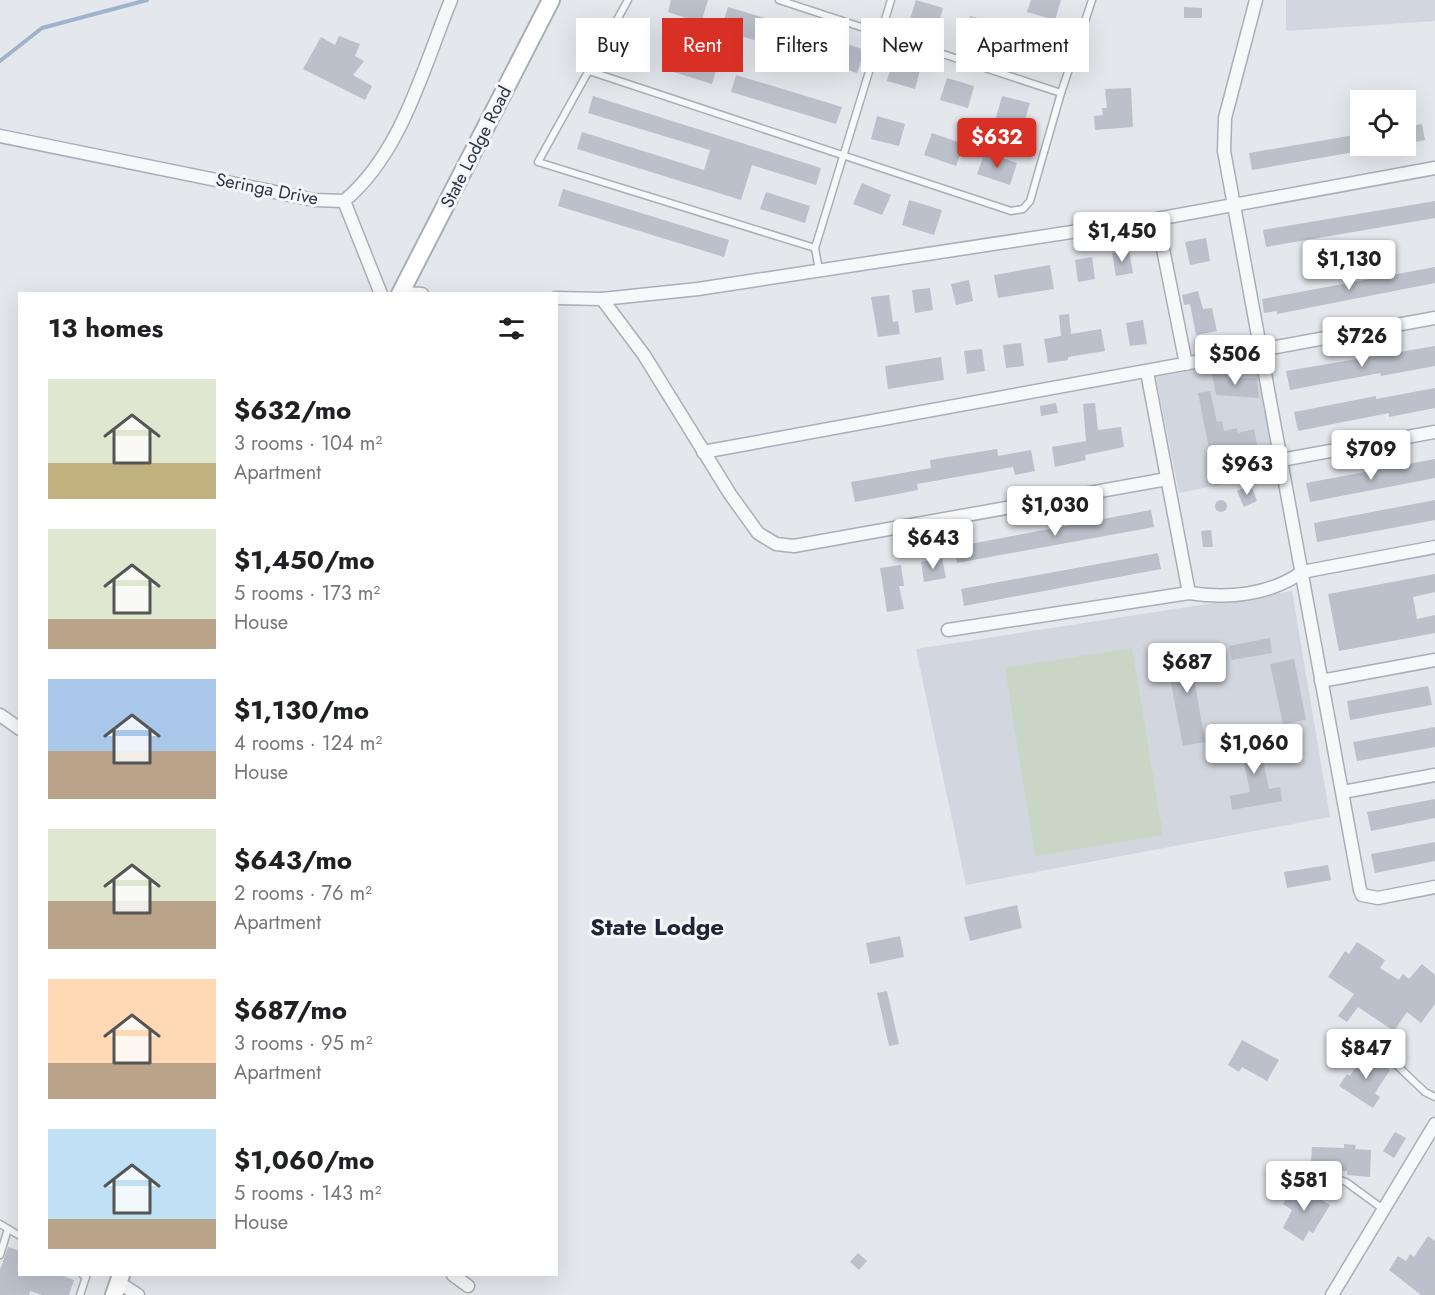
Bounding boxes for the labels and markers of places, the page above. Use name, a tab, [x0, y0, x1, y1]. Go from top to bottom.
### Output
pin: $632	[961, 118, 1033, 169]
pin: $1,450	[1073, 212, 1171, 263]
pin: $1,130	[1300, 240, 1398, 291]
pin: $726	[1326, 317, 1398, 368]
pin: $506	[1199, 335, 1271, 386]
pin: $709	[1335, 430, 1407, 481]
pin: $963	[1211, 445, 1283, 496]
pin: $1,030	[1006, 486, 1104, 537]
pin: $643	[897, 519, 969, 570]
pin: $687	[1151, 643, 1223, 694]
pin: $1,060	[1205, 724, 1303, 775]
pin: $847	[1330, 1029, 1402, 1080]
pin: $581	[1268, 1161, 1340, 1212]

